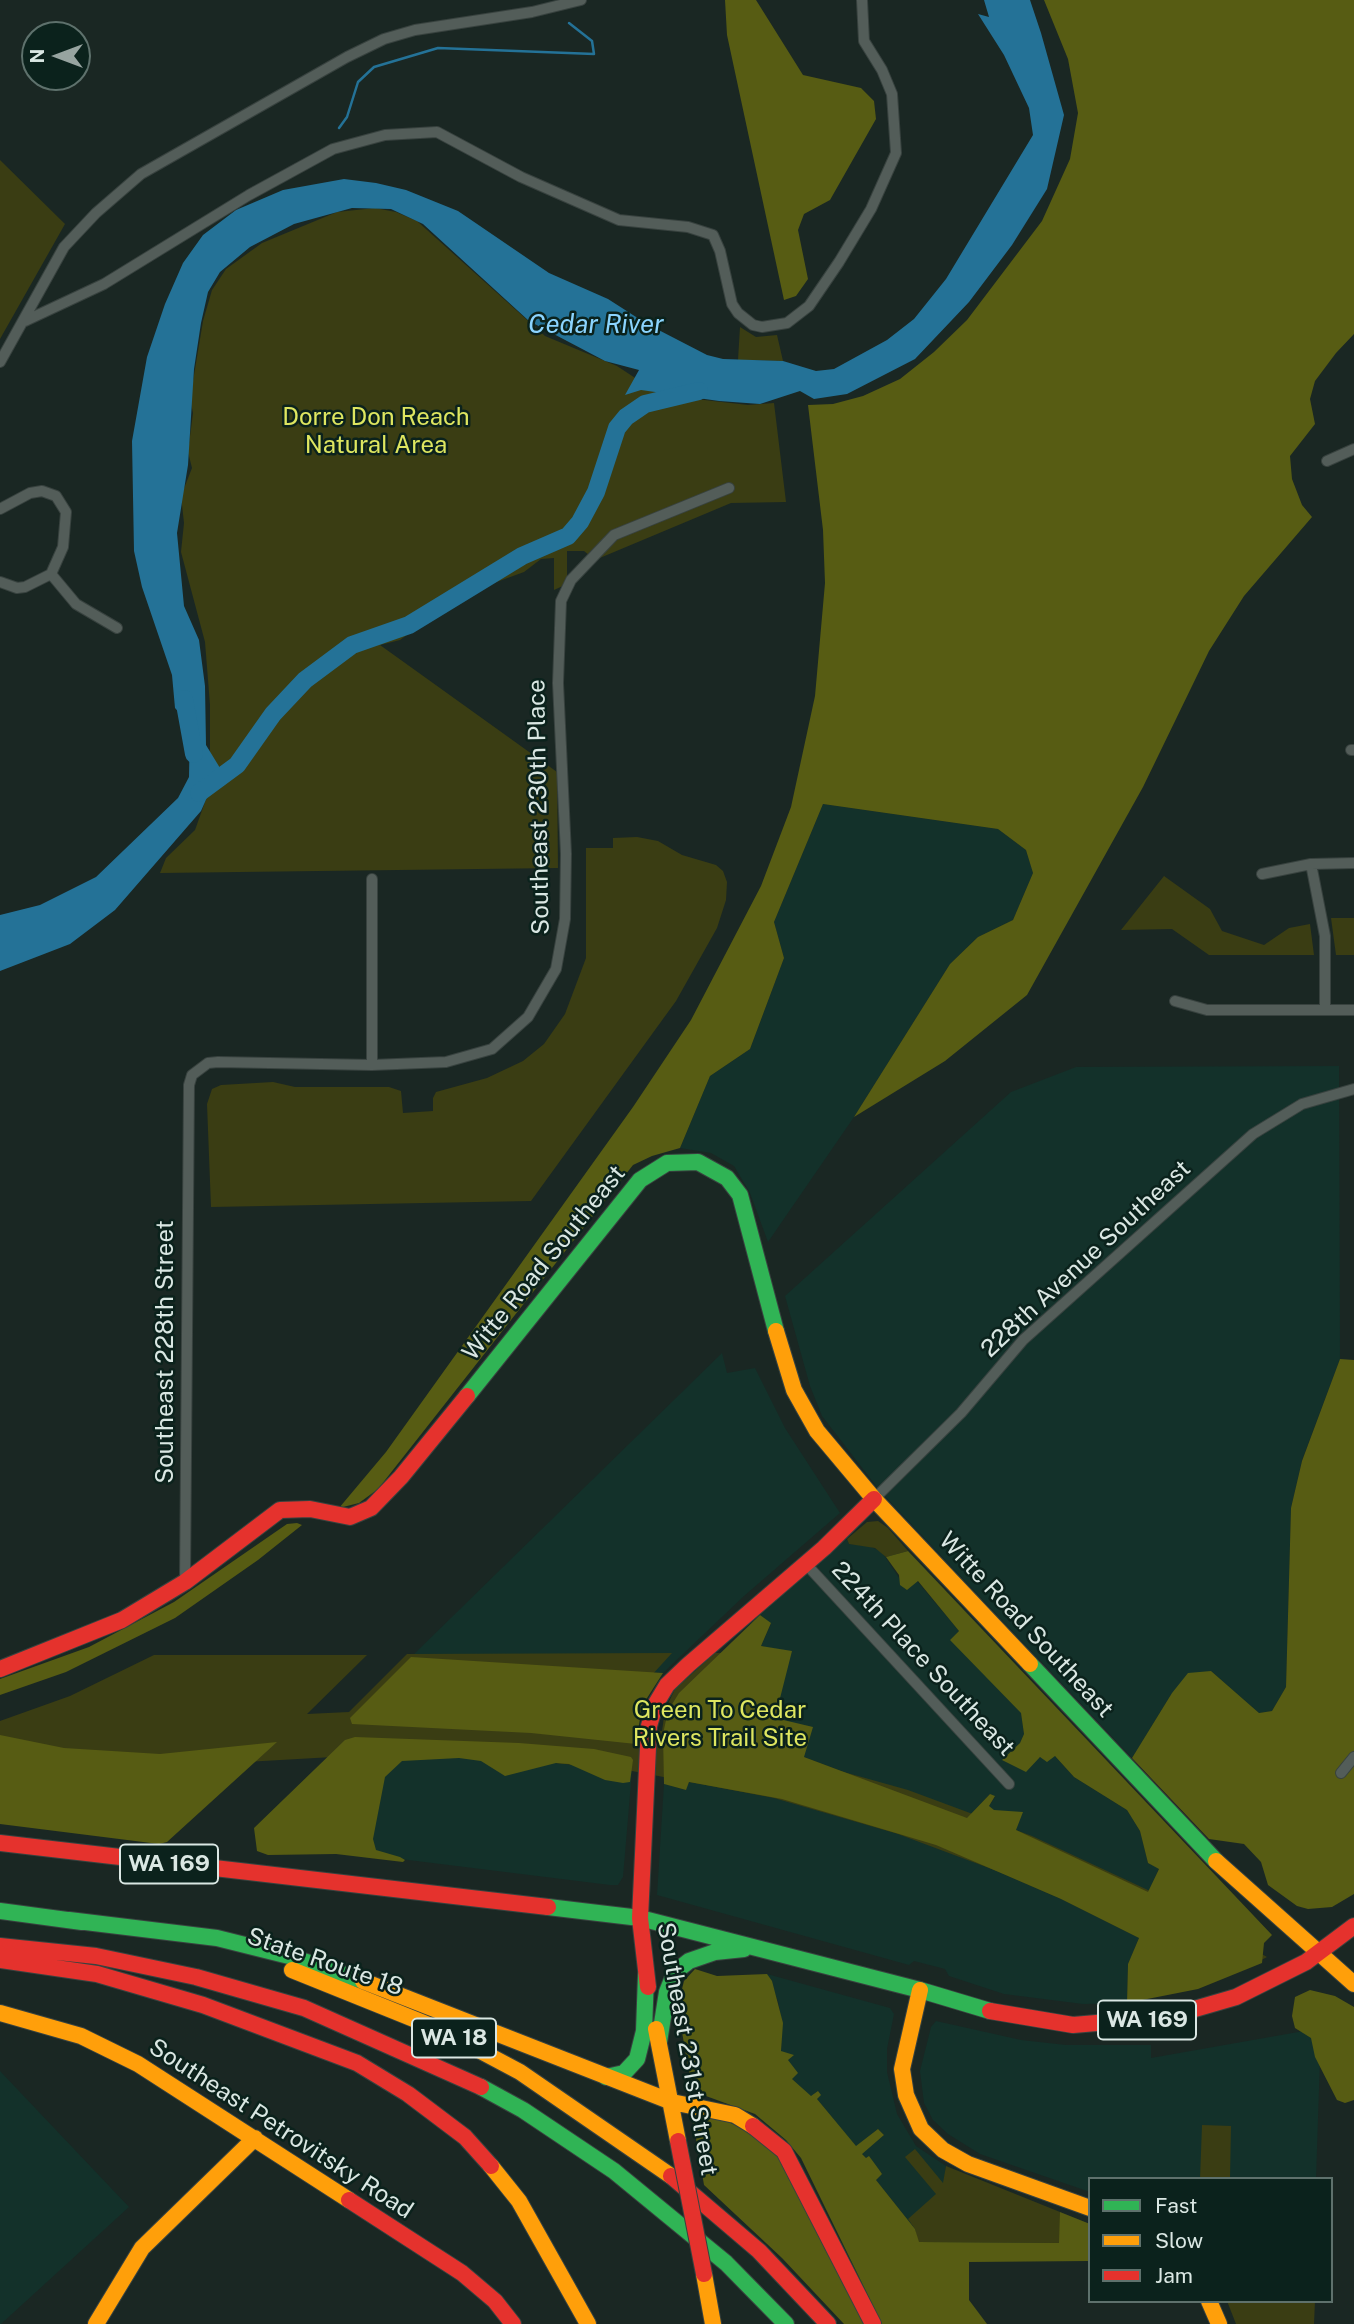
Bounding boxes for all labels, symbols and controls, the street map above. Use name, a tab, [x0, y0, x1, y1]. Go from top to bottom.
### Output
north arrow	[21, 21, 91, 91]
text: N	[26, 49, 48, 63]
water label: Cedar River	[528, 309, 664, 341]
park label: Dorre Don Reach Natural Area	[282, 404, 470, 460]
street label: Southeast 230th Place	[522, 679, 556, 935]
street label: 228th Avenue Southeast	[975, 1154, 1197, 1364]
street label: Witte Road Southeast	[456, 1160, 632, 1366]
street label: Southeast 228th Street	[152, 1220, 180, 1484]
street label: Witte Road Southeast	[933, 1526, 1119, 1724]
street label: 224th Place Southeast	[825, 1556, 1021, 1762]
park label: Green To Cedar Rivers Trail Site	[633, 1697, 807, 1753]
road number: WA 169	[120, 1844, 218, 1884]
street label: Southeast 231st Street	[651, 1920, 723, 2178]
street label: State Route 18	[243, 1922, 407, 2002]
road number: WA 169	[1098, 2000, 1196, 2039]
road number: WA 18	[412, 2019, 496, 2058]
street label: Southeast Petrovitsky Road	[144, 2033, 418, 2225]
legend	[1088, 2177, 1333, 2303]
text: Fast	[1155, 2193, 1197, 2218]
text: Slow	[1155, 2228, 1203, 2253]
text: Jam	[1155, 2263, 1193, 2288]

